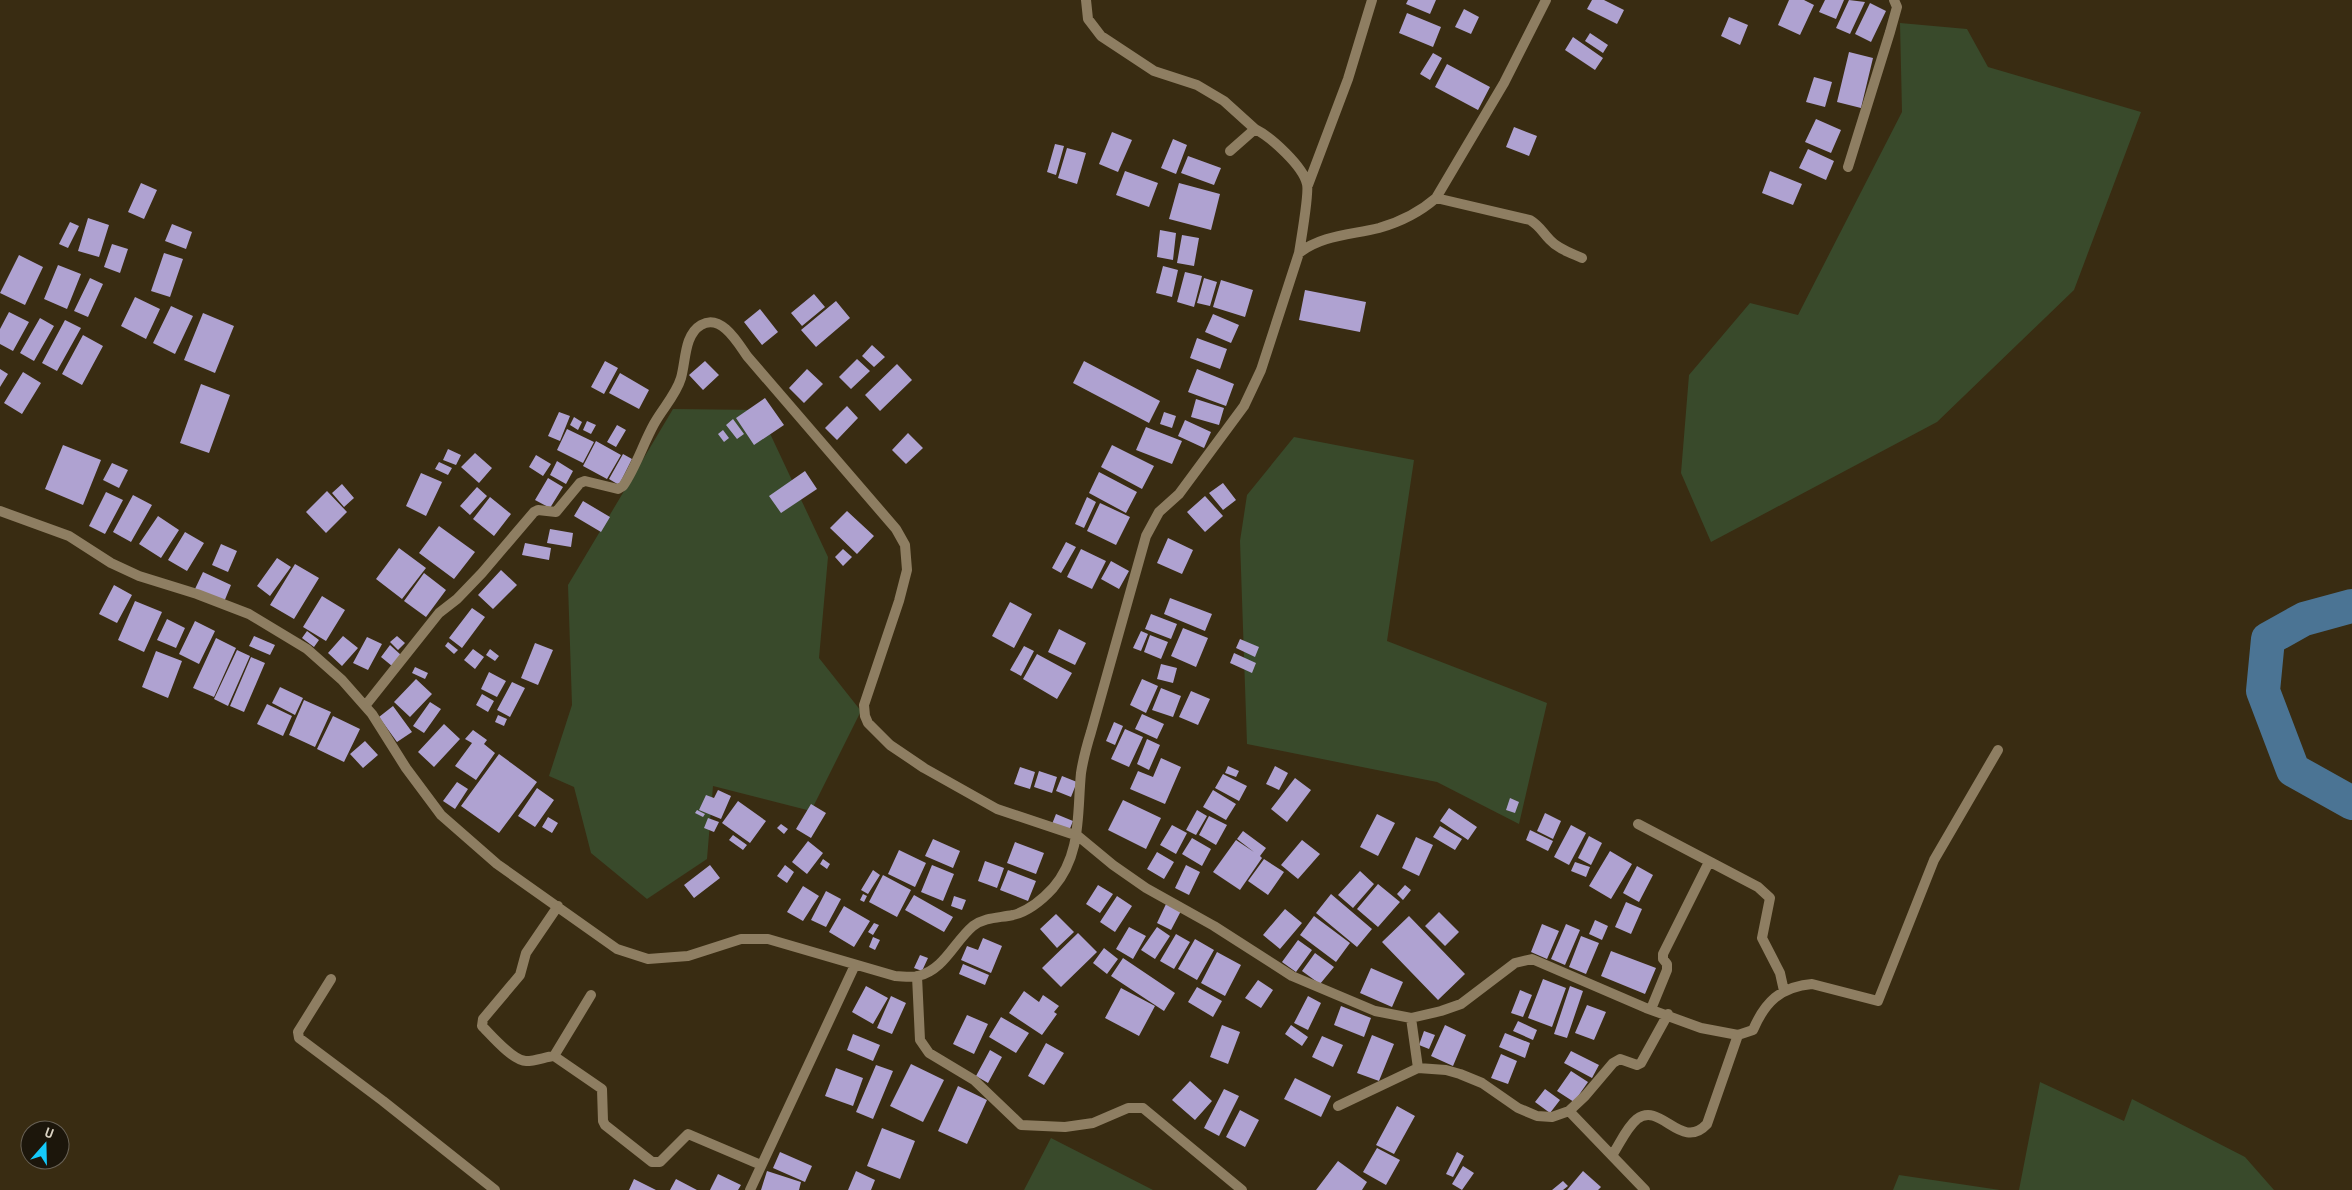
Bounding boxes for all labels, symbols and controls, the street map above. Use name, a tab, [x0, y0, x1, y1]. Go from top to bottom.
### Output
north arrow	[20, 1120, 70, 1170]
text: U	[42, 1123, 56, 1143]

